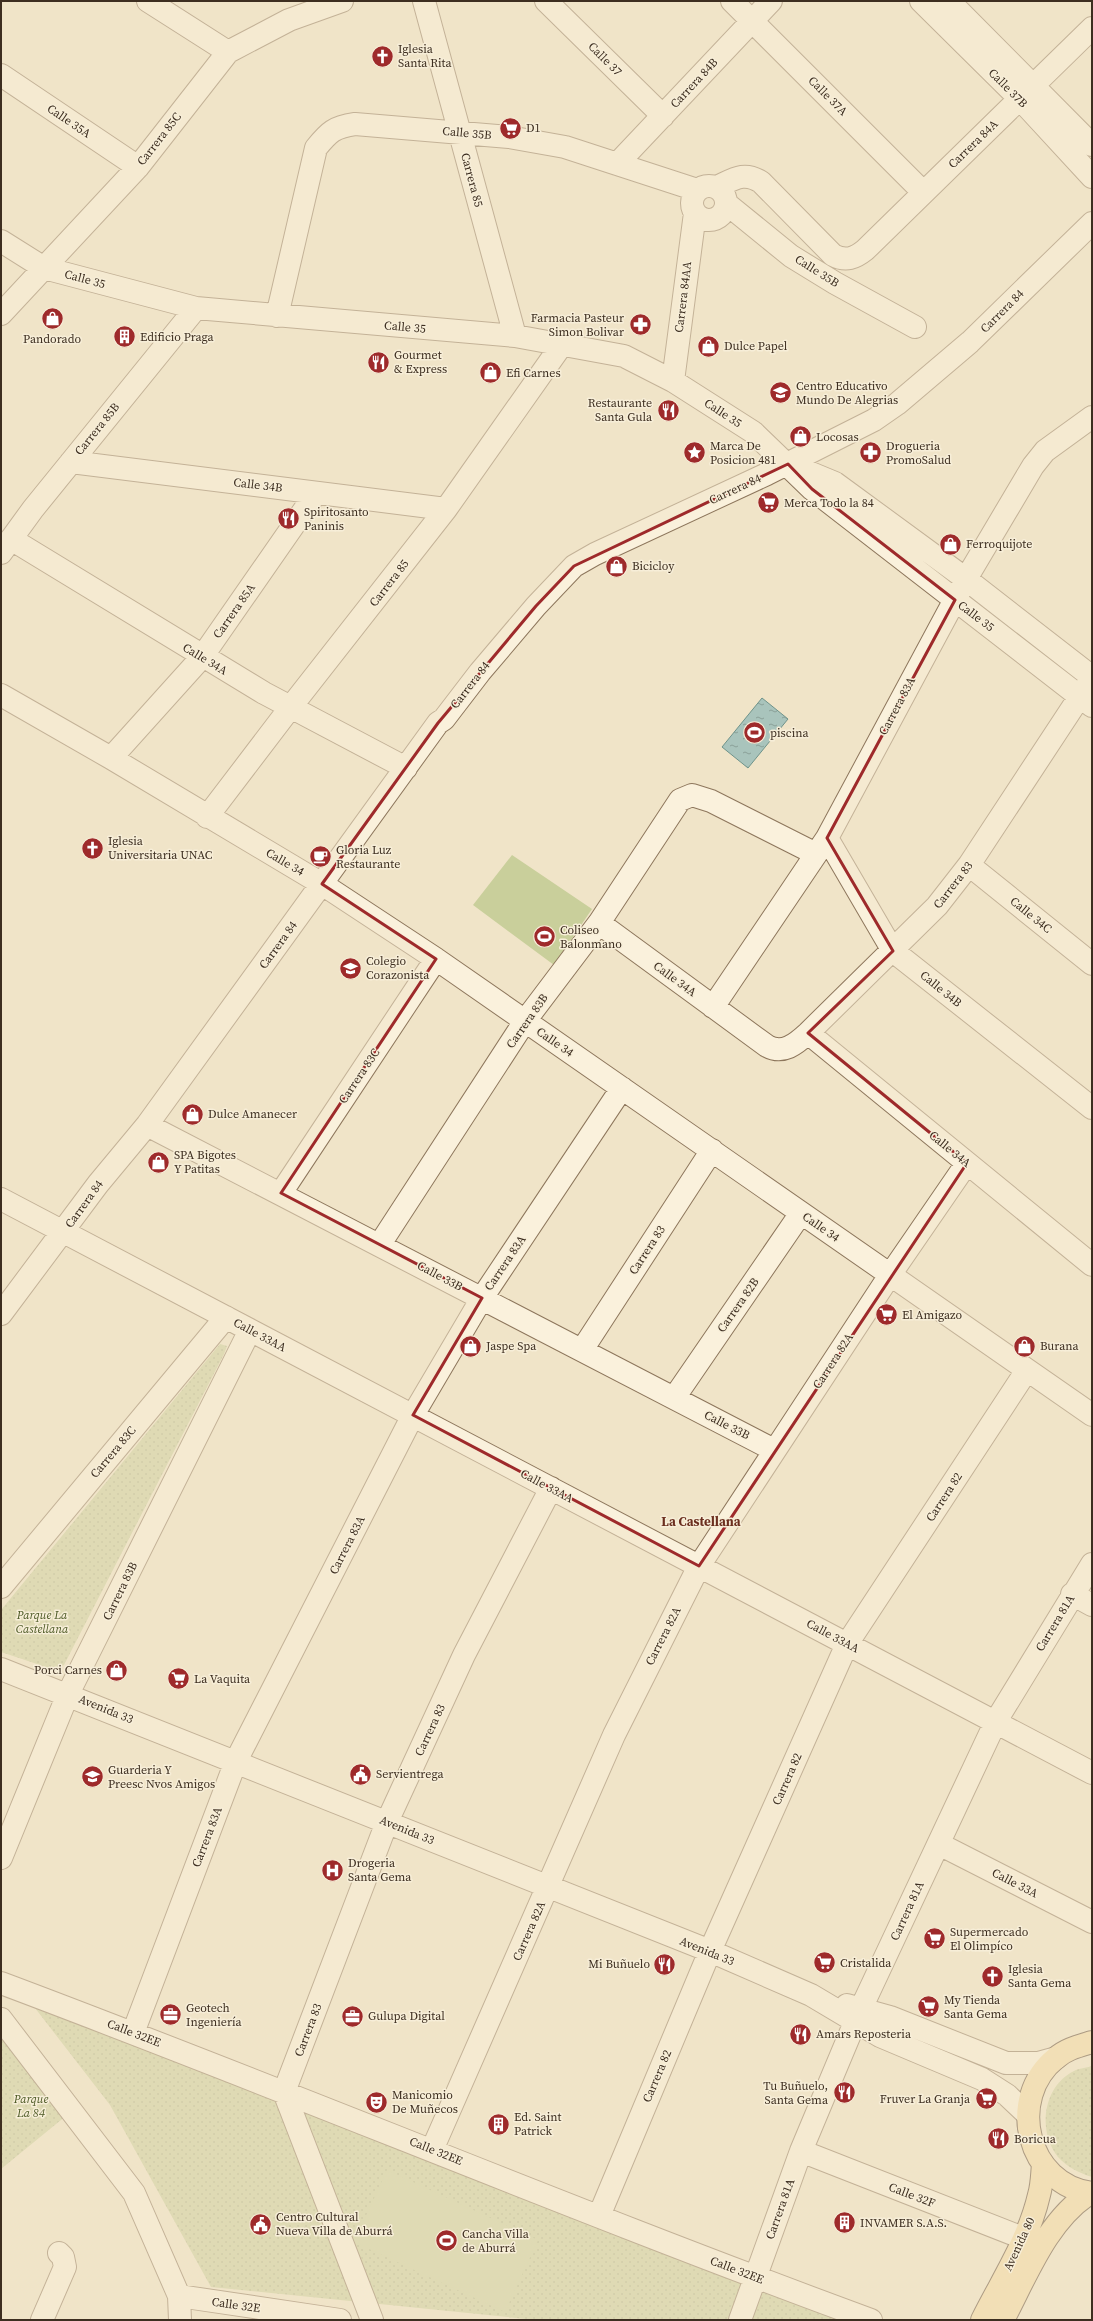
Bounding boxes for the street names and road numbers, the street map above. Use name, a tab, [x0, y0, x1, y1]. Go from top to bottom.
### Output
street label: Calle 37	[585, 39, 625, 79]
street label: Carrera 84B	[667, 54, 722, 112]
street label: Calle 37B	[985, 65, 1031, 111]
street label: Calle 37A	[805, 73, 851, 119]
street label: Calle 35A	[44, 100, 94, 142]
street label: Carrera 85C	[133, 109, 185, 169]
street label: Carrera 84A	[945, 116, 1001, 172]
street label: Calle 35B	[442, 123, 493, 143]
street label: Carrera 85	[457, 151, 487, 209]
street label: Calle 35B	[792, 251, 843, 291]
street label: Carrera 84AA	[671, 260, 695, 334]
street label: Calle 35	[63, 266, 107, 292]
street label: Carrera 84	[977, 286, 1027, 336]
street label: Calle 35	[384, 317, 426, 337]
street label: Calle 35	[701, 395, 745, 431]
street label: Carrera 85B	[71, 399, 123, 459]
street label: Carrera 84	[706, 470, 764, 508]
street label: Calle 34B	[233, 474, 284, 496]
street label: Carrera 85	[366, 556, 412, 610]
street label: Carrera 85A	[209, 580, 259, 642]
street label: Calle 35	[955, 597, 997, 635]
street label: Calle 34A	[180, 639, 230, 679]
street label: Carrera 84	[447, 658, 493, 712]
street label: Carrera 83A	[875, 674, 919, 738]
street label: Calle 34	[263, 845, 307, 879]
street label: Carrera 83	[930, 858, 976, 912]
street label: Calle 34C	[1007, 893, 1056, 937]
street label: Carrera 84	[255, 918, 301, 972]
street label: Calle 34A	[650, 958, 700, 1000]
street label: Calle 34B	[917, 967, 966, 1011]
street label: Carrera 83B	[502, 990, 552, 1051]
street label: Calle 34	[533, 1023, 577, 1061]
street label: Carrera 83C	[335, 1045, 384, 1107]
street label: Calle 34A	[926, 1127, 974, 1171]
street label: Carrera 84	[61, 1177, 107, 1231]
street label: Calle 34	[799, 1208, 843, 1246]
street label: Carrera 83	[625, 1222, 669, 1278]
street label: Carrera 83A	[481, 1232, 529, 1294]
street label: Calle 33B	[414, 1257, 466, 1295]
street label: Carrera 82B	[713, 1274, 763, 1335]
street label: Calle 33AA	[231, 1314, 289, 1356]
street label: Carrera 82A	[809, 1330, 857, 1392]
street label: Calle 33B	[701, 1407, 753, 1444]
street label: Carrera 83C	[87, 1422, 140, 1481]
street label: Calle 33AA	[518, 1465, 576, 1507]
street label: Carrera 82	[922, 1469, 966, 1525]
street label: Carrera 83A	[325, 1513, 369, 1577]
street label: Carrera 83B	[99, 1559, 141, 1623]
street label: Carrera 81A	[1032, 1592, 1078, 1654]
street label: Carrera 82A	[641, 1604, 685, 1668]
street label: Calle 33AA	[804, 1615, 862, 1657]
street label: Avenida 33	[76, 1691, 136, 1727]
street label: Carrera 83	[411, 1701, 449, 1759]
street label: Carrera 82	[768, 1750, 806, 1808]
street label: Carrera 83A	[188, 1804, 226, 1870]
street label: Avenida 33	[377, 1812, 437, 1848]
street label: Calle 33A	[989, 1865, 1041, 1901]
street label: Carrera 81A	[886, 1879, 928, 1943]
street label: Carrera 82A	[509, 1899, 549, 1963]
street label: Avenida 33	[677, 1933, 737, 1969]
street label: Carrera 83	[291, 2001, 325, 2059]
street label: Calle 32EE	[105, 2015, 163, 2051]
street label: Carrera 82	[639, 2047, 675, 2105]
street label: Calle 32EE	[407, 2133, 465, 2169]
street label: Carrera 81A	[762, 2176, 798, 2242]
street label: Calle 32F	[886, 2179, 938, 2211]
street label: Avenida 80	[1000, 2215, 1038, 2273]
street label: Calle 32EE	[708, 2252, 766, 2288]
street label: Calle 32E	[211, 2294, 261, 2316]

